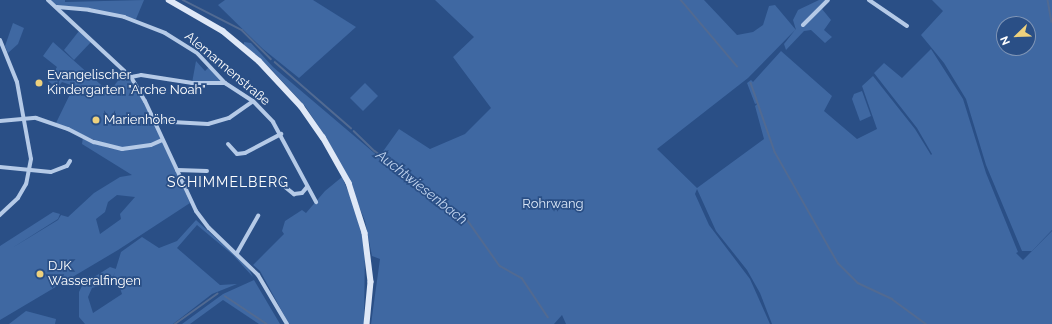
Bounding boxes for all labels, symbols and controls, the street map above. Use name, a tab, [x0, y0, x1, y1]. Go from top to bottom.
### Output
north arrow	[996, 16, 1036, 56]
street label: Alemannenstraße	[181, 29, 273, 109]
text: N	[998, 34, 1013, 47]
place label: Evangelischer Kindergarten "Arche Noah"	[47, 68, 206, 99]
marker: Evangelischer Kindergarten "Arche Noah"	[34, 78, 44, 88]
place label: Marienhöhe	[104, 112, 176, 128]
marker: Marienhöhe	[91, 115, 101, 125]
water label: Auchtwiesenbach	[373, 146, 471, 228]
district label: SCHIMMELBERG	[167, 174, 289, 190]
park label: Rohrwang	[522, 196, 584, 212]
place label: DJK Wasseralfingen	[48, 259, 141, 290]
marker: DJK Wasseralfingen	[35, 269, 45, 279]

